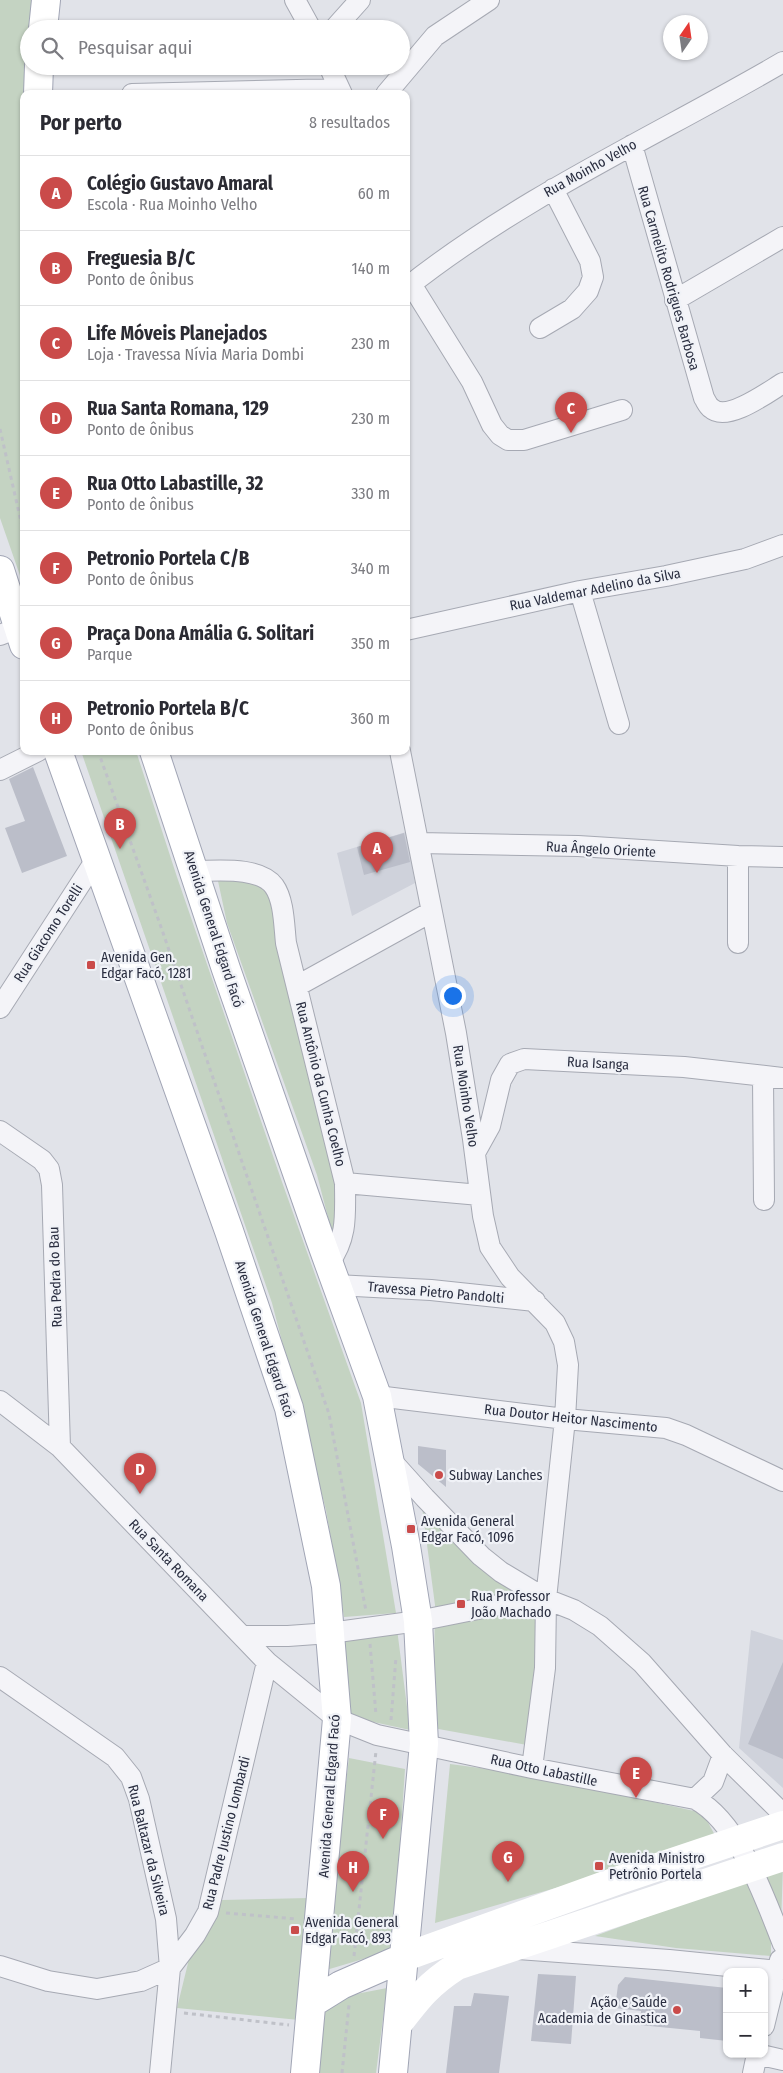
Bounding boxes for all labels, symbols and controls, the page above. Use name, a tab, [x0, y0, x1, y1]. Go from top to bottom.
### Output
north arrow	[663, 15, 708, 60]
search box	[20, 20, 410, 75]
icon: search	[38, 34, 66, 62]
text: Pesquisar aqui	[78, 36, 192, 59]
text: Por perto	[40, 110, 122, 136]
text: 8 resultados	[309, 113, 390, 132]
street label: Rua Moinho Velho	[541, 136, 640, 201]
text: Colégio Gustavo Amaral	[87, 172, 273, 195]
text: A	[52, 184, 60, 203]
text: 60 m	[358, 184, 390, 203]
street label: Rua Carmelito Rodrigues Barbosa	[634, 184, 703, 373]
text: Escola · Rua Moinho Velho	[87, 195, 257, 214]
text: Freguesia B/C	[87, 247, 195, 270]
text: B	[52, 259, 60, 278]
text: 140 m	[352, 259, 390, 278]
text: Ponto de ônibus	[87, 270, 194, 289]
text: Life Móveis Planejados	[87, 322, 267, 345]
text: C	[52, 334, 60, 353]
text: 230 m	[351, 334, 390, 353]
text: Loja · Travessa Nívia Maria Dombi	[87, 345, 304, 364]
pin: C	[555, 392, 587, 433]
text: Rua Santa Romana, 129	[87, 397, 269, 420]
text: D	[51, 409, 61, 428]
text: 230 m	[351, 409, 390, 428]
text: Ponto de ônibus	[87, 420, 194, 439]
text: Rua Otto Labastille, 32	[87, 472, 263, 495]
text: E	[52, 484, 60, 503]
text: 330 m	[351, 484, 390, 503]
text: Ponto de ônibus	[87, 495, 194, 514]
text: Petronio Portela C/B	[87, 547, 249, 570]
text: F	[52, 559, 60, 578]
text: 340 m	[351, 559, 390, 578]
street label: Rua Valdemar Adelino da Silva	[508, 565, 682, 614]
text: Ponto de ônibus	[87, 570, 194, 589]
text: Praça Dona Amália G. Solitari	[87, 622, 314, 645]
text: G	[51, 634, 61, 653]
text: 350 m	[351, 634, 390, 653]
text: Parque	[87, 645, 132, 664]
text: Petronio Portela B/C	[87, 697, 249, 720]
text: H	[51, 709, 61, 728]
text: 360 m	[350, 709, 390, 728]
text: Ponto de ônibus	[87, 720, 194, 739]
pin: B	[104, 808, 136, 849]
pin: A	[361, 832, 393, 873]
street label: Rua Ângelo Oriente	[546, 837, 657, 861]
street label: Avenida General Edgard Facó	[180, 849, 247, 1010]
street label: Rua Giacomo Torelli	[10, 881, 86, 985]
place label: Avenida Gen. Edgar Facó, 1281	[101, 949, 191, 982]
marker: Avenida Gen. Edgar Facó, 1281	[85, 959, 97, 971]
your location	[440, 983, 466, 1009]
street label: Rua Antônio da Cunha Coelho	[292, 1000, 349, 1168]
street label: Rua Moinho Velho	[449, 1044, 482, 1149]
street label: Rua Isanga	[567, 1053, 630, 1074]
street label: Rua Pedra do Bau	[45, 1226, 66, 1328]
street label: Avenida General Edgard Facó	[231, 1259, 298, 1420]
street label: Travessa Pietro Pandolti	[367, 1278, 505, 1307]
street label: Rua Doutor Heitor Nascimento	[483, 1401, 658, 1436]
pin: D	[124, 1453, 156, 1494]
place label: Subway Lanches	[449, 1467, 543, 1484]
marker: Subway Lanches	[433, 1469, 445, 1481]
place label: Avenida General Edgar Facó, 1096	[421, 1513, 514, 1546]
street label: Rua Santa Romana	[125, 1516, 212, 1605]
marker: Avenida General Edgar Facó, 1096	[405, 1523, 417, 1535]
place label: Rua Professor João Machado	[471, 1588, 552, 1621]
marker: Rua Professor João Machado	[455, 1598, 467, 1610]
street label: Avenida General Edgard Facó	[315, 1714, 344, 1878]
street label: Rua Otto Labastille	[489, 1751, 599, 1790]
street label: Rua Padre Justino Lombardi	[199, 1755, 254, 1912]
pin: E	[620, 1757, 652, 1798]
street label: Rua Baltazar da Silveira	[124, 1783, 173, 1918]
pin: F	[367, 1798, 399, 1839]
pin: G	[492, 1841, 524, 1882]
place label: Avenida Ministro Petrônio Portela	[609, 1850, 705, 1883]
pin: H	[337, 1851, 369, 1892]
marker: Avenida Ministro Petrônio Portela	[593, 1860, 605, 1872]
place label: Avenida General Edgar Facó, 893	[305, 1914, 398, 1947]
marker: Avenida General Edgar Facó, 893	[289, 1924, 301, 1936]
map controls	[723, 1968, 768, 2058]
button: +	[723, 1968, 768, 2013]
place label: Ação e Saúde Academia de Ginastica	[538, 1994, 667, 2027]
marker: Ação e Saúde Academia de Ginastica	[671, 2004, 683, 2016]
button: −	[723, 2013, 768, 2058]

